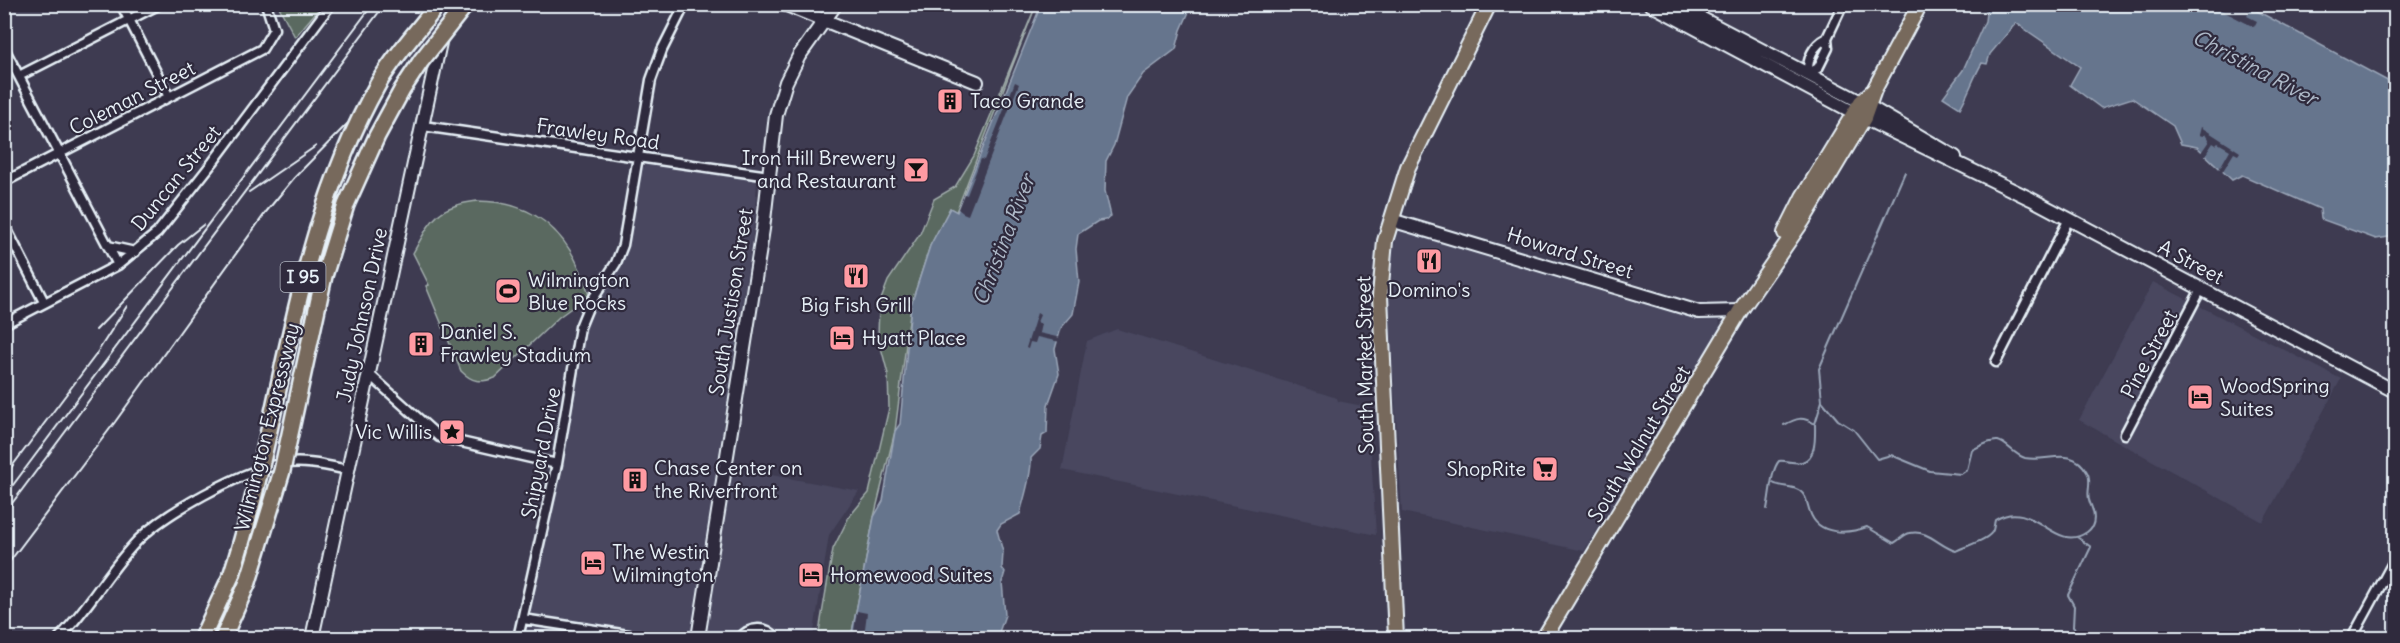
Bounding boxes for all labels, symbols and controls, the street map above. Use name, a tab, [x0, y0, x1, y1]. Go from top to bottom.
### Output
water label: Christina River	[2188, 23, 2325, 113]
street label: Coleman Street	[65, 55, 199, 140]
building icon: Taco Grande	[935, 86, 965, 116]
place label: Taco Grande	[970, 88, 1084, 113]
street label: Frawley Road	[535, 113, 661, 155]
street label: Duncan Street	[125, 120, 226, 236]
place label: Iron Hill Brewery and Restaurant	[742, 145, 896, 193]
bar icon: Iron Hill Brewery and Restaurant	[901, 155, 931, 185]
water label: Christina River	[966, 168, 1042, 309]
street label: South Justison Street	[703, 206, 758, 397]
street label: Howard Street	[1504, 221, 1636, 284]
street label: Judy Johnson Drive	[331, 225, 392, 405]
street label: A Street	[2154, 234, 2229, 289]
restaurant icon: Domino's	[1414, 246, 1444, 276]
restaurant icon: Big Fish Grill	[841, 261, 871, 291]
road number: I 95	[280, 262, 326, 292]
place label: Wilmington Blue Rocks	[528, 267, 629, 315]
street label: South Market Street	[1350, 275, 1379, 454]
sports icon: Wilmington Blue Rocks	[493, 276, 523, 306]
place label: Domino's	[1388, 277, 1470, 302]
place label: Big Fish Grill	[801, 292, 911, 317]
street label: Pine Street	[2115, 305, 2182, 402]
place label: Daniel S. Frawley Stadium	[440, 319, 591, 367]
street label: Wilmington Expressway	[228, 320, 305, 534]
hotel icon: Hyatt Place	[827, 323, 857, 353]
place label: Hyatt Place	[862, 325, 966, 350]
building icon: Daniel S. Frawley Stadium	[406, 329, 436, 359]
street label: South Walnut Street	[1582, 361, 1695, 527]
place label: WoodSpring Suites	[2220, 373, 2330, 421]
hotel icon: WoodSpring Suites	[2185, 382, 2215, 412]
street label: Shipyard Drive	[516, 385, 565, 521]
place icon: Vic Willis	[437, 417, 467, 447]
place label: Vic Willis	[355, 419, 432, 444]
supermarket icon: ShopRite	[1530, 454, 1560, 484]
place label: Chase Center on the Riverfront	[654, 455, 803, 503]
place label: ShopRite	[1446, 456, 1526, 481]
building icon: Chase Center on the Riverfront	[620, 465, 650, 495]
place label: The Westin Wilmington	[612, 539, 713, 587]
hotel icon: The Westin Wilmington	[578, 548, 608, 578]
hotel icon: Homewood Suites	[796, 560, 826, 590]
place label: Homewood Suites	[830, 562, 992, 587]

